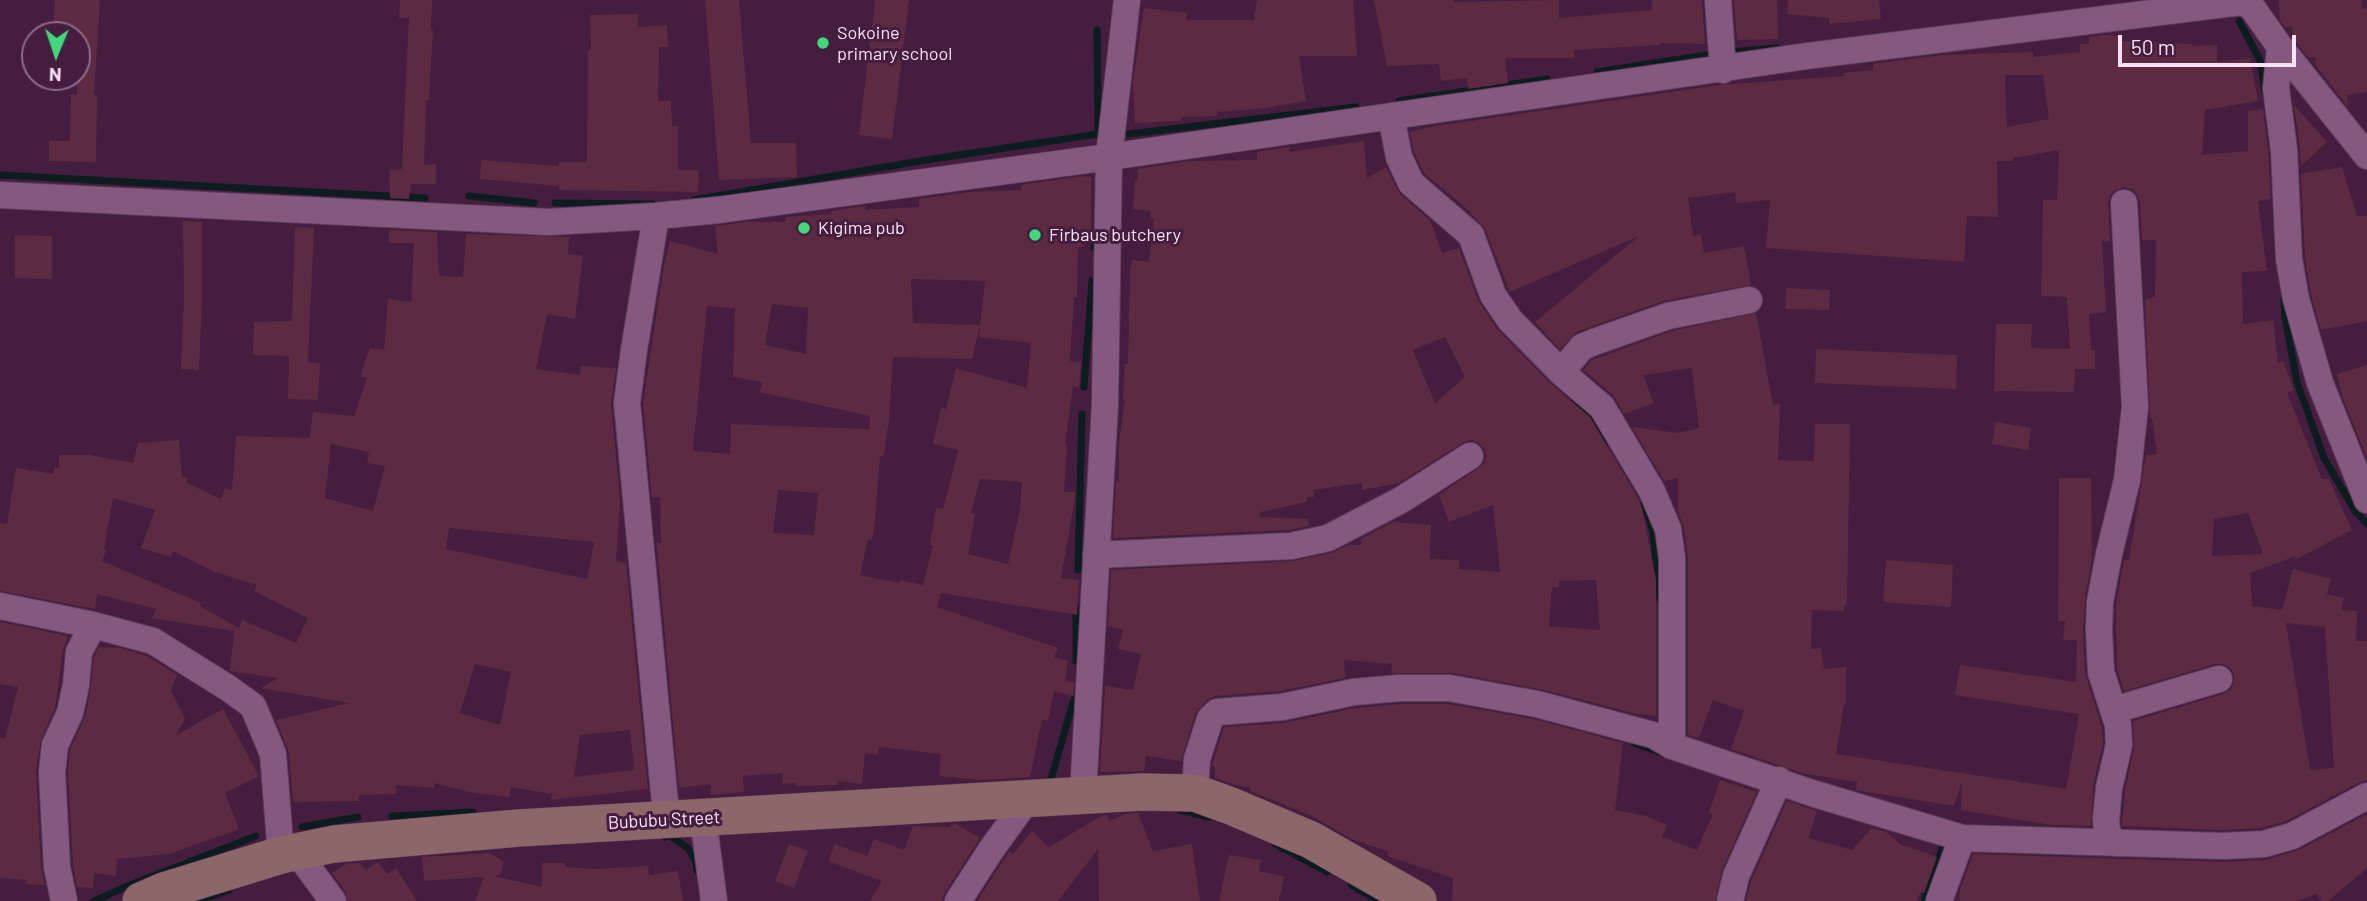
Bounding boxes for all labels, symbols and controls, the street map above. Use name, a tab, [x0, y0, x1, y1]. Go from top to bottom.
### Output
north arrow	[21, 21, 91, 91]
scale bar	[2122, 21, 2300, 65]
place label: Sokoine primary school	[837, 22, 952, 64]
text: 50 m	[2131, 34, 2175, 59]
marker: Sokoine primary school	[815, 35, 831, 51]
text: N	[49, 64, 62, 87]
place label: Kigima pub	[818, 217, 905, 239]
marker: Kigima pub	[796, 220, 812, 236]
place label: Firbaus butchery	[1049, 224, 1181, 246]
marker: Firbaus butchery	[1027, 227, 1043, 243]
street label: Bububu Street	[607, 806, 721, 834]

